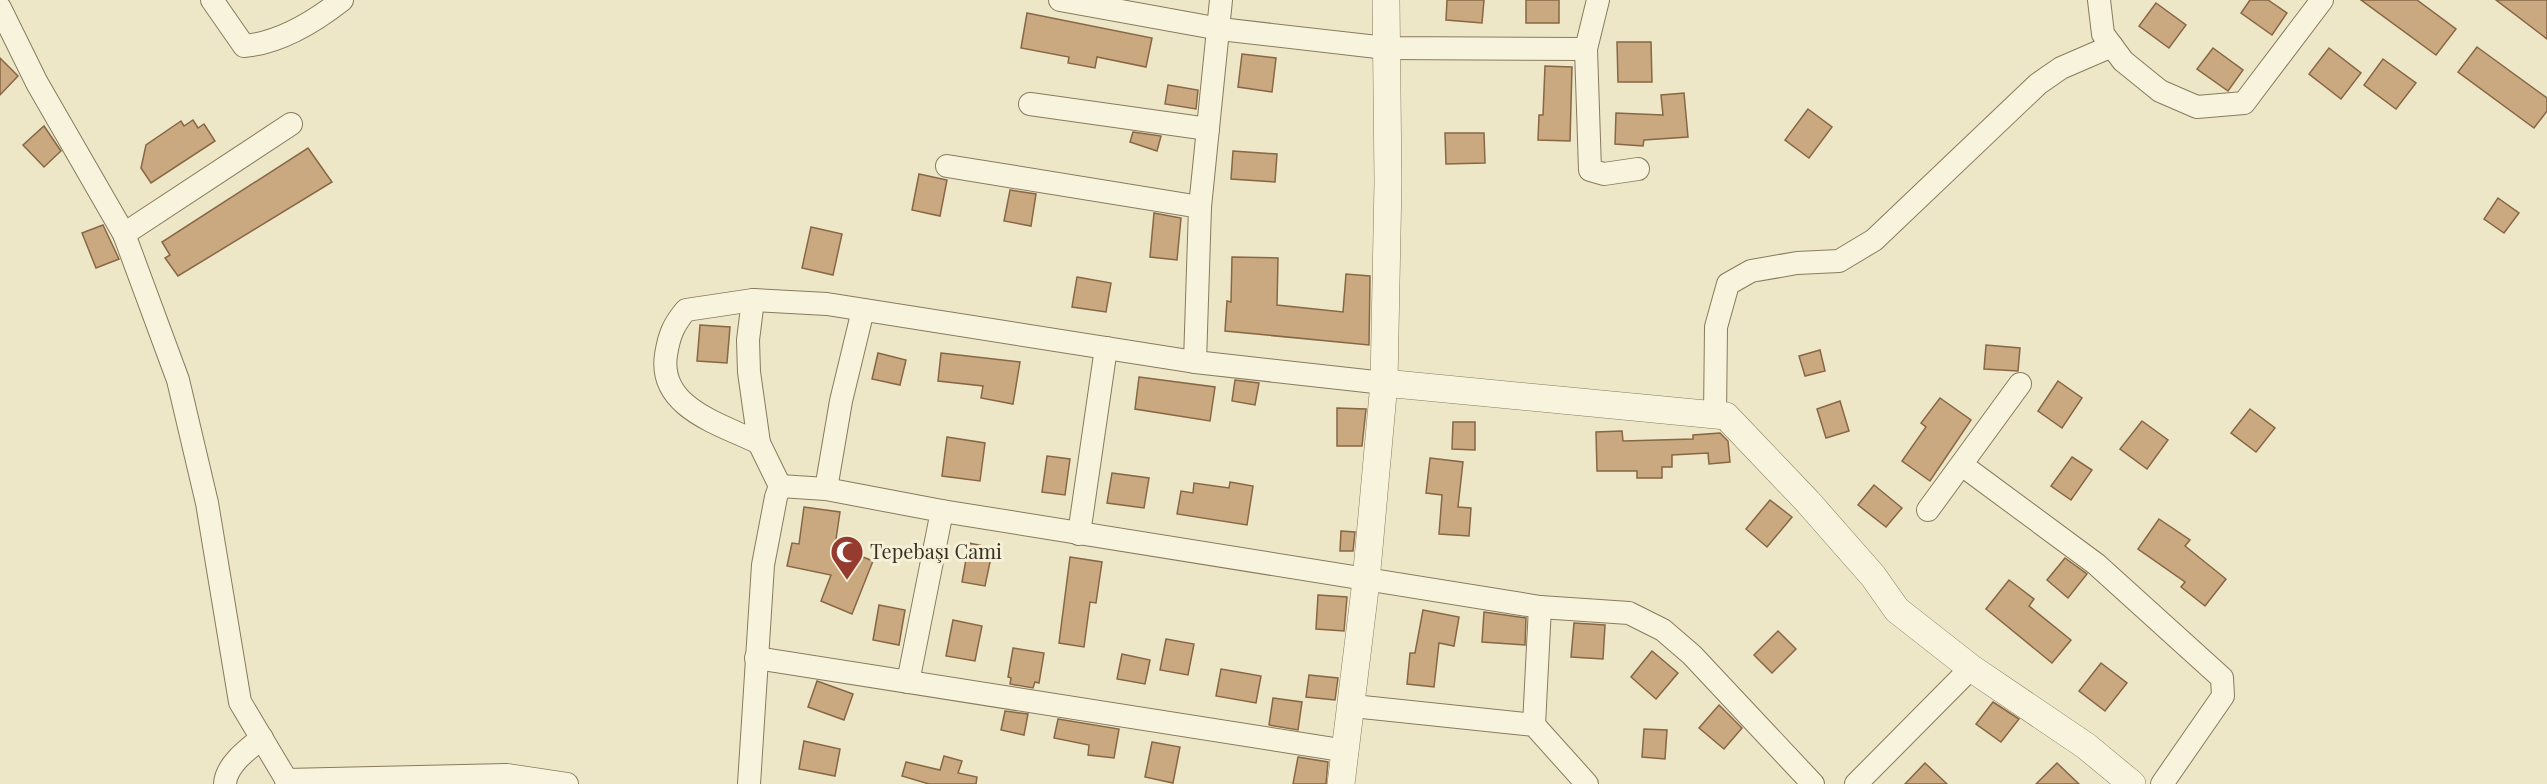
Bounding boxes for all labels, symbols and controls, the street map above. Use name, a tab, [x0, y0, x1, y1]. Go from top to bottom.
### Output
mosque icon: Tepebaşı Cami	[829, 534, 865, 581]
place label: Tepebaşı Cami	[870, 537, 1002, 564]

